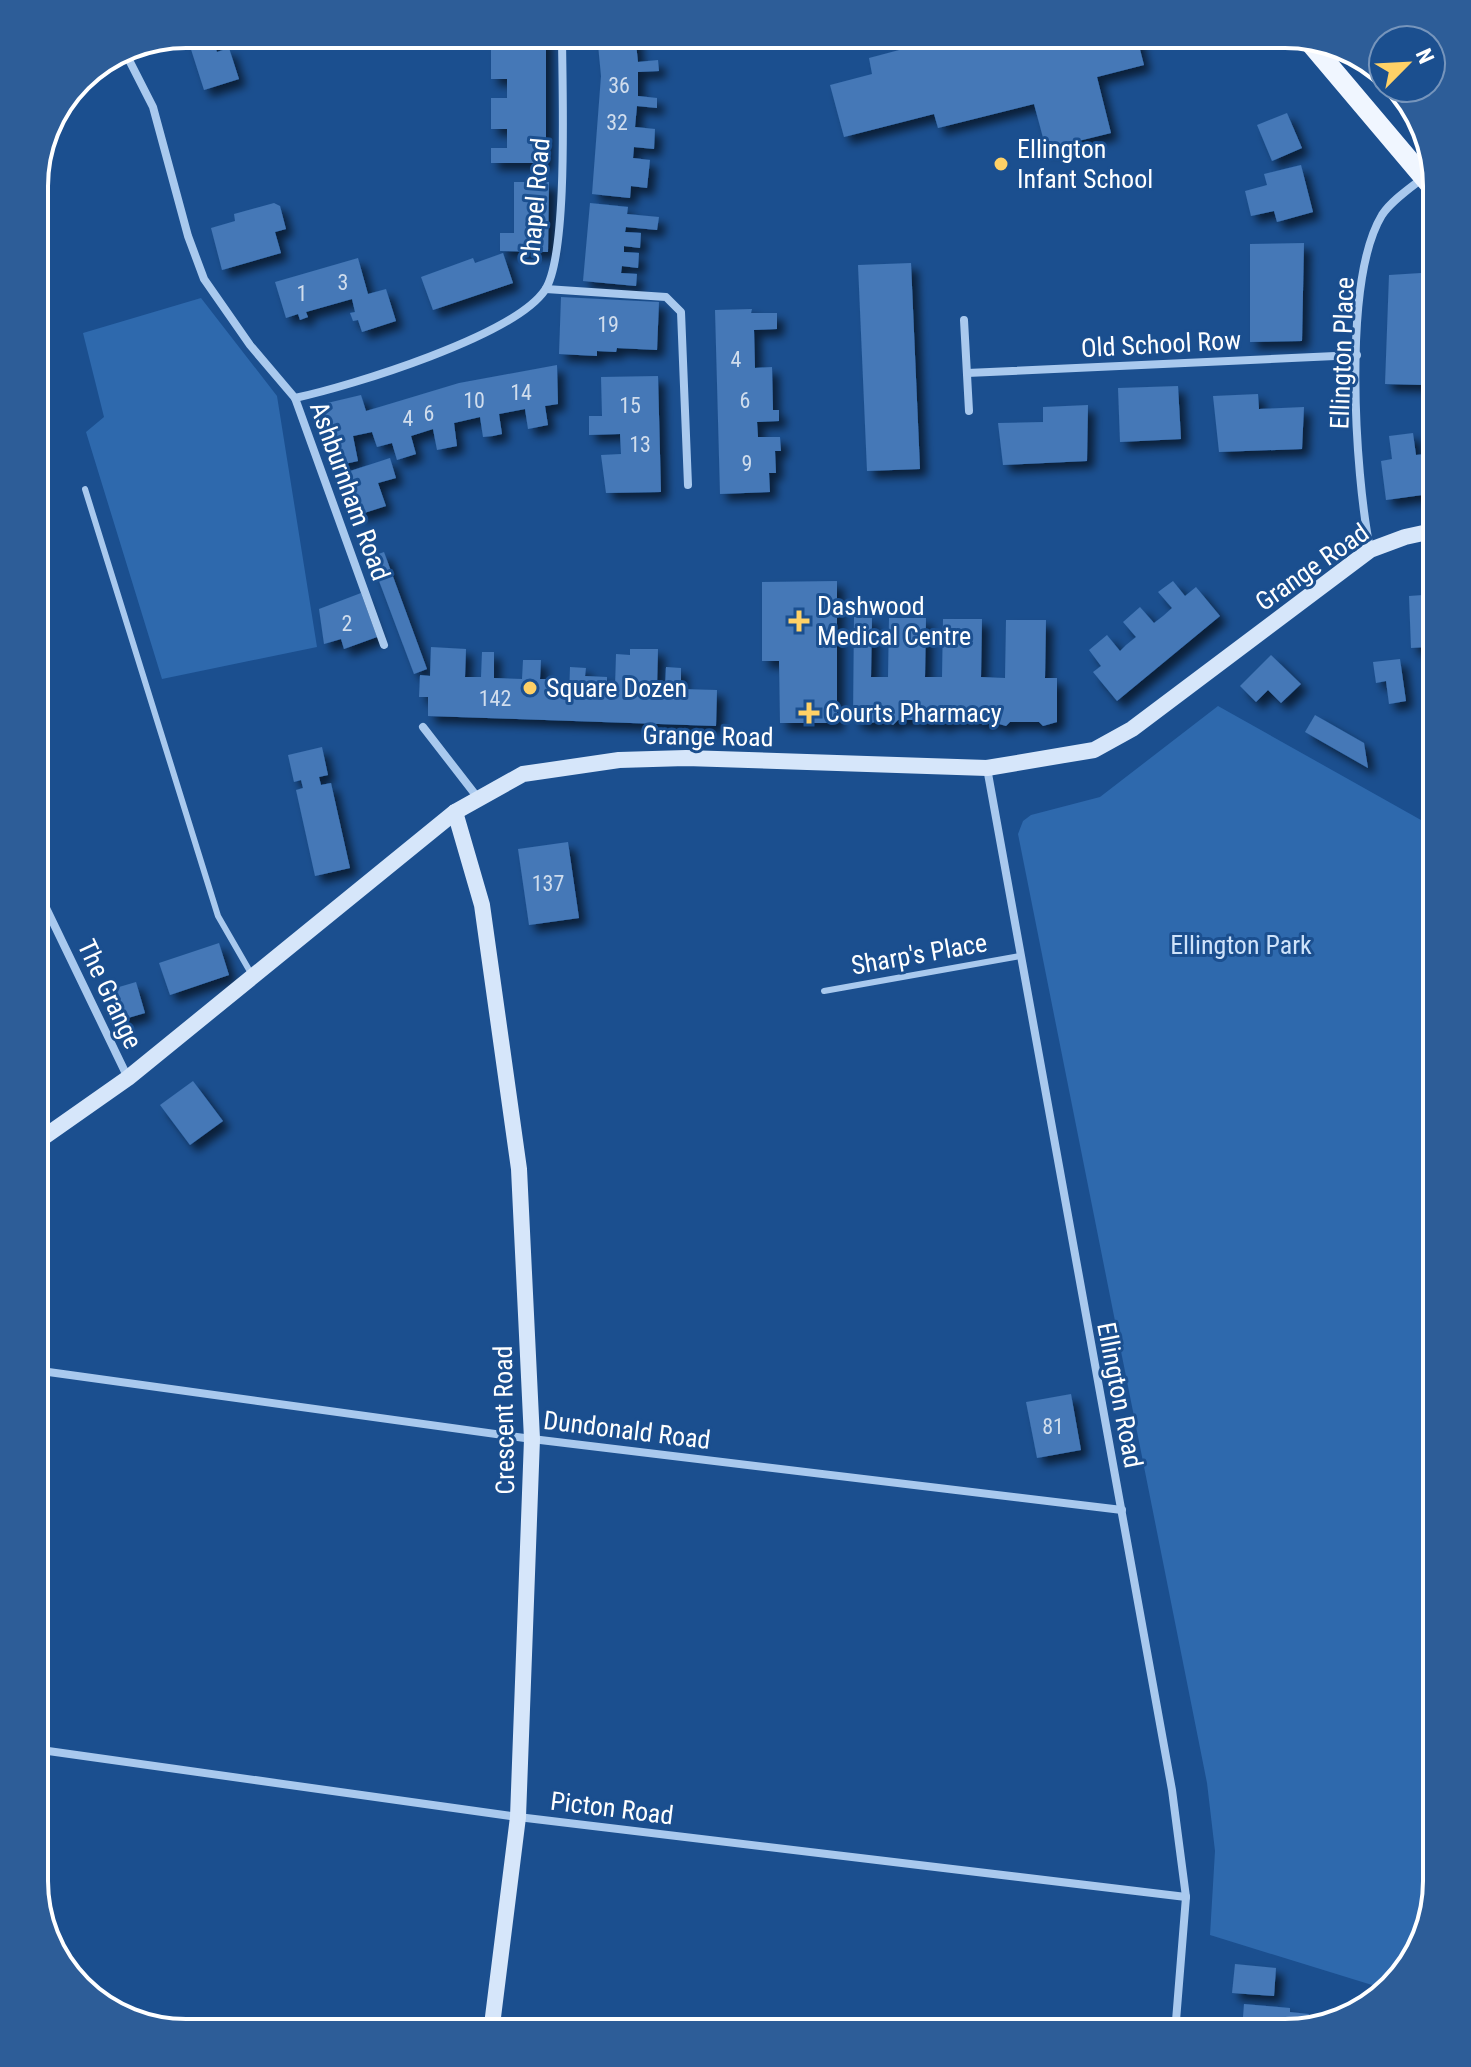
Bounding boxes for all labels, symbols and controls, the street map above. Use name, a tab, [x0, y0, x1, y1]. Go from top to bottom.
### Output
north arrow	[1367, 24, 1447, 104]
text: N	[1411, 45, 1439, 67]
house number: 36	[608, 73, 630, 98]
house number: 32	[606, 110, 628, 135]
place label: Ellington Infant School	[1017, 134, 1153, 194]
street label: Chapel Road	[514, 136, 556, 268]
marker: Ellington Infant School	[992, 155, 1010, 173]
house number: 3	[338, 270, 348, 295]
street label: Ellington Place	[1324, 276, 1360, 430]
house number: 1	[297, 281, 307, 306]
house number: 19	[597, 312, 619, 337]
street label: Old School Row	[1080, 325, 1242, 363]
house number: 4	[731, 347, 742, 372]
house number: 14	[510, 380, 532, 405]
house number: 10	[463, 388, 485, 413]
house number: 6	[740, 388, 750, 413]
house number: 15	[619, 393, 641, 418]
street label: Ashburnham Road	[304, 398, 396, 584]
house number: 6	[424, 401, 434, 426]
house number: 4	[403, 406, 414, 431]
house number: 13	[629, 432, 651, 457]
house number: 9	[742, 451, 752, 476]
street label: Grange Road	[1250, 517, 1374, 617]
place label: Dashwood Medical Centre	[817, 591, 971, 651]
marker: Dashwood Medical Centre	[788, 610, 810, 632]
house number: 2	[342, 611, 352, 636]
place label: Square Dozen	[546, 673, 687, 703]
marker: Square Dozen	[521, 679, 539, 697]
house number: 142	[479, 686, 511, 711]
place label: Courts Pharmacy	[825, 698, 1002, 728]
marker: Courts Pharmacy	[800, 704, 818, 722]
street label: Grange Road	[642, 720, 774, 752]
house number: 137	[532, 871, 564, 896]
street label: Sharp's Place	[849, 927, 989, 981]
park label: Ellington Park	[1170, 930, 1312, 960]
street label: The Grange	[72, 935, 148, 1053]
street label: Ellington Road	[1091, 1320, 1149, 1470]
street label: Crescent Road	[488, 1345, 520, 1495]
street label: Dundonald Road	[542, 1405, 712, 1455]
house number: 81	[1042, 1414, 1064, 1439]
street label: Picton Road	[549, 1786, 675, 1830]

